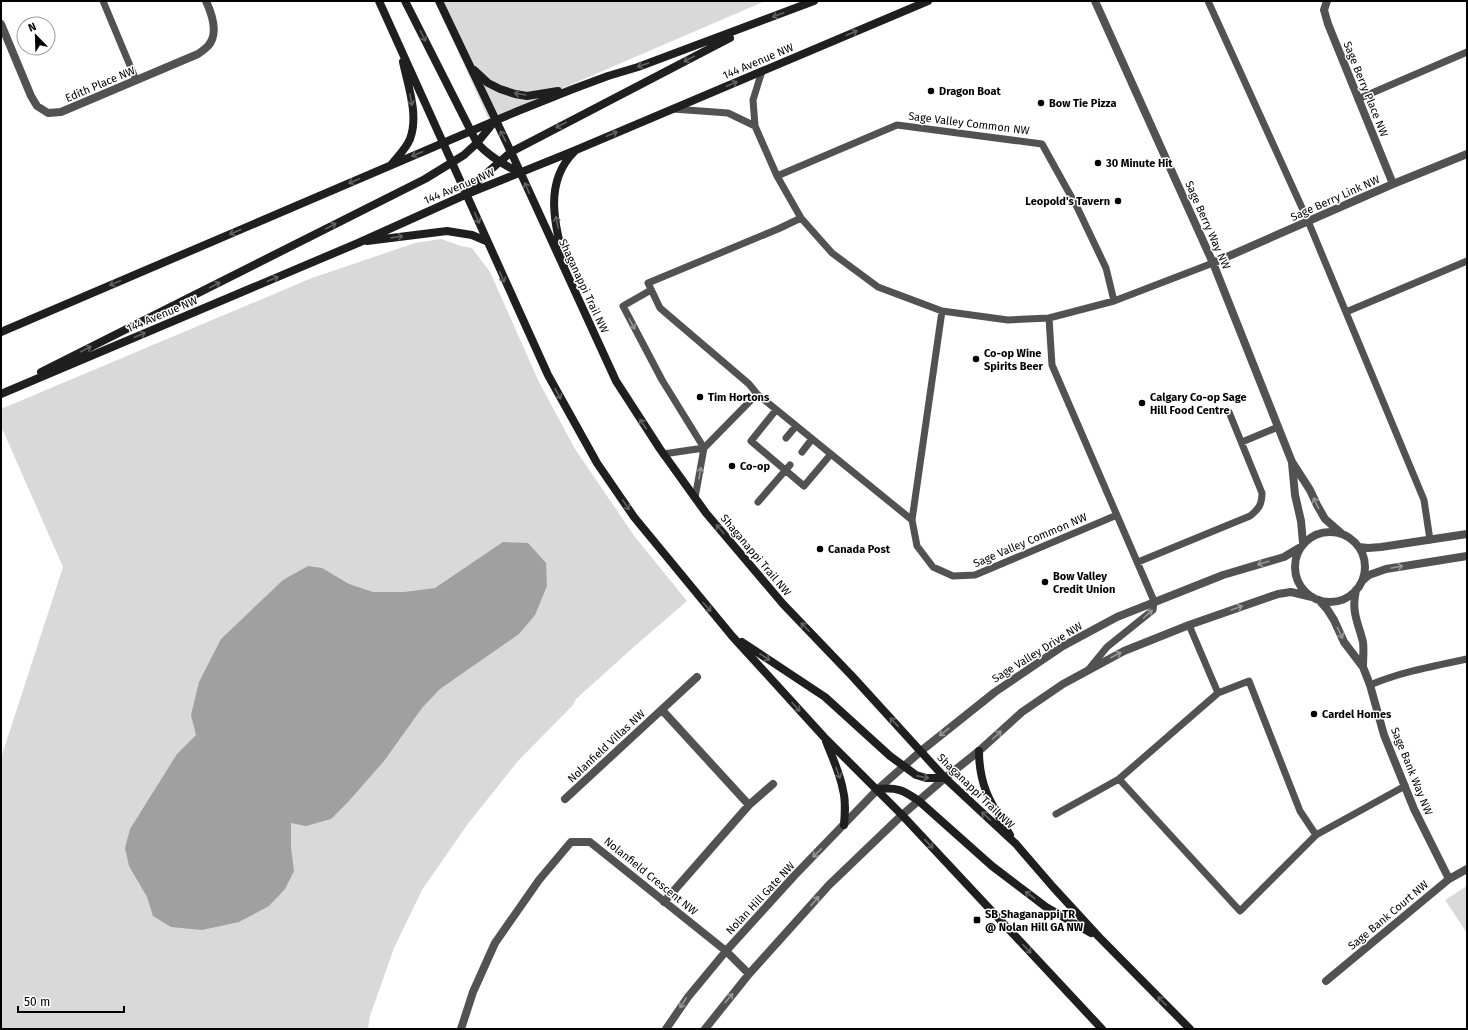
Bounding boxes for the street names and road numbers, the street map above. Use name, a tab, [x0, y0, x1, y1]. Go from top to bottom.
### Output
street label: Sage Berry Place NW	[1340, 40, 1391, 139]
street label: 144 Avenue NW	[721, 41, 795, 82]
street label: Edith Place NW	[63, 64, 137, 105]
street label: Sage Valley Common NW	[908, 110, 1030, 137]
street label: 144 Avenue NW	[422, 166, 496, 207]
street label: Sage Berry Link NW	[1289, 173, 1382, 224]
street label: Sage Berry Way NW	[1182, 179, 1233, 271]
street label: Shaganappi Trail NW	[556, 237, 611, 335]
street label: 144 Avenue NW	[125, 294, 199, 335]
street label: Sage Valley Common NW	[971, 511, 1089, 570]
street label: Shaganappi Trail NW	[718, 512, 793, 599]
street label: Sage Valley Drive NW	[990, 619, 1085, 685]
street label: Nolanfield Villas NW	[565, 707, 648, 785]
street label: Sage Bank Way NW	[1388, 725, 1435, 817]
street label: Shaganappi Trail NW	[934, 751, 1017, 832]
street label: Nolanfield Crescent NW	[601, 835, 700, 918]
street label: Nolan Hill Gate NW	[723, 859, 797, 937]
street label: Sage Bank Court NW	[1346, 878, 1431, 953]

